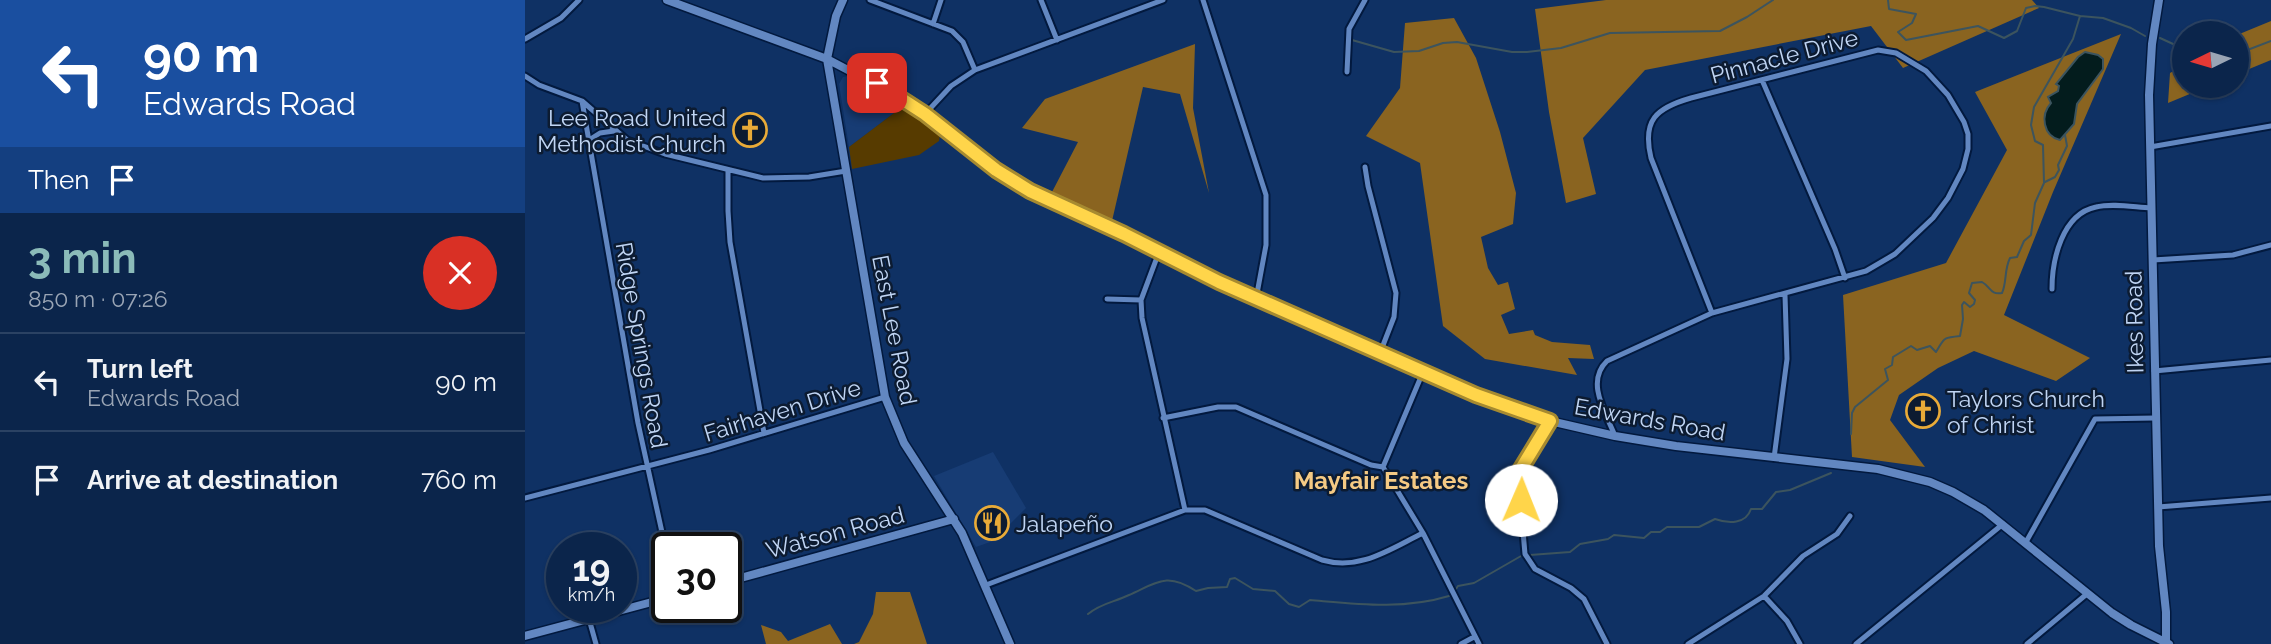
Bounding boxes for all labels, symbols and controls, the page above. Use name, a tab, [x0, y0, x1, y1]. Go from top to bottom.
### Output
north arrow	[2172, 21, 2249, 98]
map controls	[2172, 21, 2249, 98]
street label: Pinnacle Drive	[1707, 23, 1861, 89]
text: 90 m	[143, 26, 259, 83]
icon: left	[28, 28, 119, 119]
pin	[847, 53, 907, 113]
icon: arrive	[858, 64, 896, 102]
text: Edwards Road	[143, 85, 356, 122]
place label: Lee Road United Methodist Church	[537, 104, 726, 157]
church icon: Lee Road United Methodist Church	[731, 111, 769, 149]
icon: arrive	[103, 161, 141, 199]
text: Then	[28, 165, 89, 195]
text: 3 min	[28, 234, 137, 283]
button: close	[423, 236, 497, 310]
street label: Ridge Springs Road	[611, 240, 673, 450]
street label: East Lee Road	[867, 253, 923, 407]
street label: Ikes Road	[2120, 270, 2148, 374]
text: 850 m · 07:26	[28, 285, 168, 312]
text: Turn left	[87, 354, 193, 384]
icon: left	[28, 363, 66, 401]
text: 90 m	[435, 367, 497, 397]
street label: Fairhaven Drive	[700, 373, 864, 447]
text: Edwards Road	[87, 384, 240, 411]
place label: Taylors Church of Christ	[1947, 385, 2105, 438]
street label: Edwards Road	[1572, 392, 1728, 446]
church icon: Taylors Church of Christ	[1904, 392, 1942, 430]
icon: arrive	[28, 461, 66, 499]
position arrow	[1484, 463, 1558, 537]
text: Arrive at destination	[87, 465, 338, 495]
text: 760 m	[421, 465, 497, 495]
district label: Mayfair Estates	[1294, 466, 1468, 495]
street label: Watson Road	[763, 501, 907, 563]
restaurant icon: Jalapeño	[973, 504, 1011, 542]
place label: Jalapeño	[1016, 510, 1113, 537]
speed limit sign: 30	[651, 532, 742, 623]
text: 19	[573, 548, 610, 589]
text: km/h	[568, 584, 615, 605]

